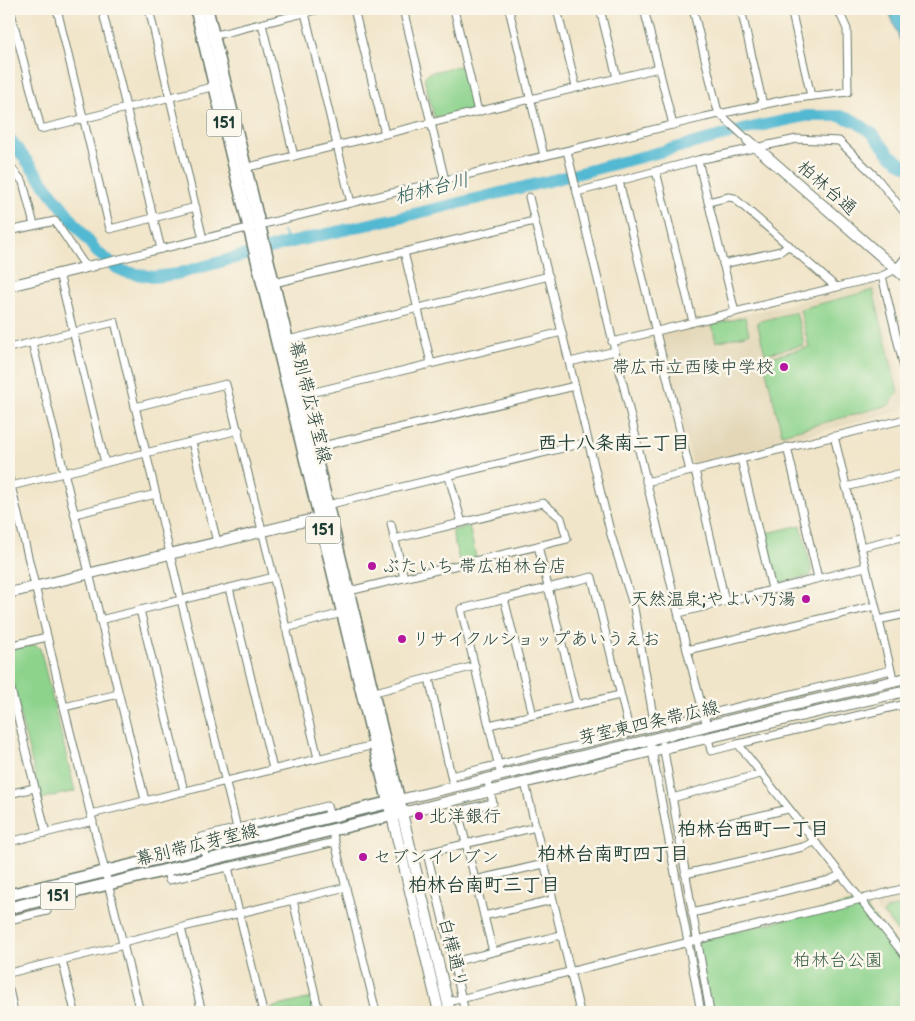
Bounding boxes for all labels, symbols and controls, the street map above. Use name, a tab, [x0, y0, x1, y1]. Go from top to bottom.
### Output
road number: 151	[206, 110, 242, 136]
street label: 柏林台通	[793, 156, 861, 220]
water label: 柏林台川	[392, 169, 472, 209]
street label: 幕別帯広芽室線	[285, 338, 335, 466]
place label: 帯広市立西陵中学校	[612, 357, 774, 378]
marker: 帯広市立西陵中学校	[778, 361, 790, 373]
district label: 西十八条南二丁目	[538, 432, 690, 455]
road number: 151	[306, 516, 340, 544]
place label: ぶたいち 帯広柏林台店	[382, 556, 567, 577]
marker: ぶたいち 帯広柏林台店	[366, 560, 378, 572]
place label: 天然温泉;やよい乃湯	[630, 589, 796, 610]
marker: 天然温泉;やよい乃湯	[800, 593, 812, 605]
place label: リサイクルショップあいうえお	[412, 629, 660, 650]
marker: リサイクルショップあいうえお	[396, 633, 408, 645]
street label: 芽室東四条帯広線	[576, 697, 722, 749]
place label: 北洋銀行	[429, 806, 501, 827]
marker: 北洋銀行	[413, 810, 425, 822]
district label: 柏林台西町一丁目	[677, 818, 829, 841]
street label: 幕別帯広芽室線	[133, 820, 261, 870]
district label: 柏林台南町四丁目	[537, 843, 689, 866]
place label: セブンイレブン	[373, 847, 499, 868]
marker: セブンイレブン	[357, 851, 369, 863]
district label: 柏林台南町三丁目	[408, 874, 560, 897]
road number: 151	[40, 882, 76, 909]
street label: 白樺通り	[434, 916, 472, 990]
park label: 柏林台公園	[793, 950, 883, 971]

